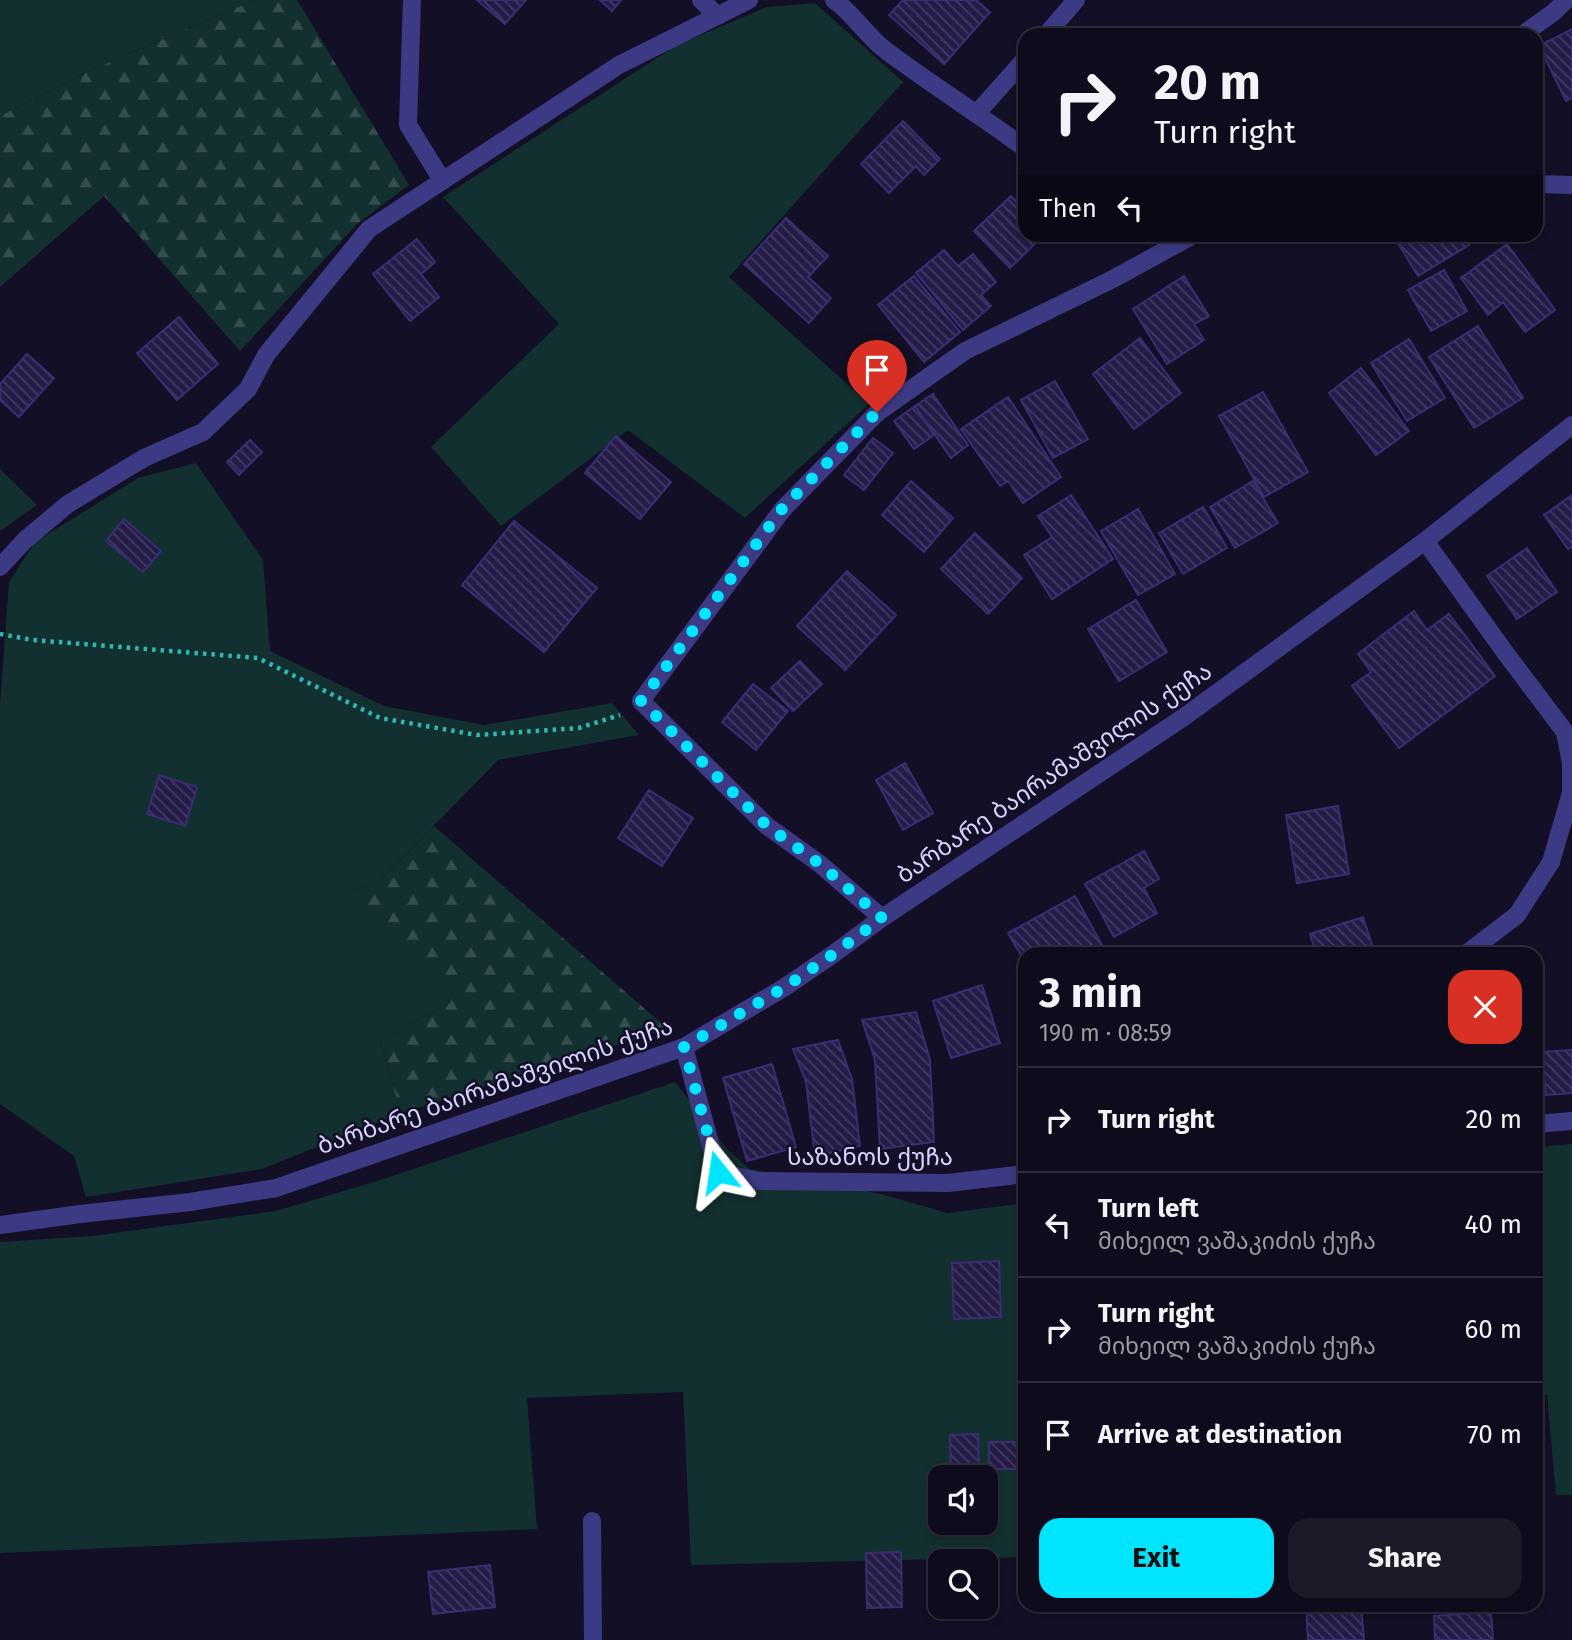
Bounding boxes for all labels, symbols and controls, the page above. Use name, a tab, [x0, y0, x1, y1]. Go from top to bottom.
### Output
text: 20 m	[1154, 53, 1261, 112]
icon: right	[1039, 56, 1130, 147]
text: Turn right	[1154, 113, 1296, 151]
icon: left	[1111, 189, 1149, 227]
text: Then	[1039, 193, 1097, 224]
pin	[847, 340, 907, 412]
icon: arrive	[858, 351, 896, 389]
street label: ბარბარე ბაირამაშვილის ქუჩა	[891, 657, 1217, 889]
text: 3 min	[1039, 968, 1142, 1018]
button: close	[1448, 970, 1522, 1044]
street label: ბარბარე ბაირამაშვილის ქუჩა	[314, 1012, 676, 1160]
text: 190 m · 08:59	[1039, 1019, 1172, 1047]
icon: right	[1039, 1101, 1077, 1139]
text: Turn right	[1098, 1104, 1215, 1135]
text: 20 m	[1465, 1104, 1522, 1135]
position arrow	[681, 1135, 755, 1209]
street label: საზანოს ქუჩა	[787, 1143, 953, 1171]
text: Turn left	[1098, 1193, 1199, 1224]
icon: left	[1039, 1206, 1077, 1244]
text: 40 m	[1464, 1209, 1522, 1240]
text: მიხეილ ვაშაკიძის ქუჩა	[1098, 1227, 1376, 1255]
text: Turn right	[1098, 1298, 1215, 1329]
icon: right	[1039, 1311, 1077, 1349]
text: 60 m	[1464, 1314, 1522, 1345]
text: მიხეილ ვაშაკიძის ქუჩა	[1098, 1332, 1376, 1360]
icon: arrive	[1039, 1416, 1077, 1454]
text: Arrive at destination	[1098, 1419, 1342, 1450]
text: 70 m	[1467, 1419, 1522, 1450]
map controls	[928, 1465, 998, 1619]
button: sound	[928, 1465, 998, 1535]
button: Exit	[1039, 1518, 1274, 1598]
button: Share	[1288, 1518, 1522, 1598]
button: search	[928, 1549, 998, 1619]

